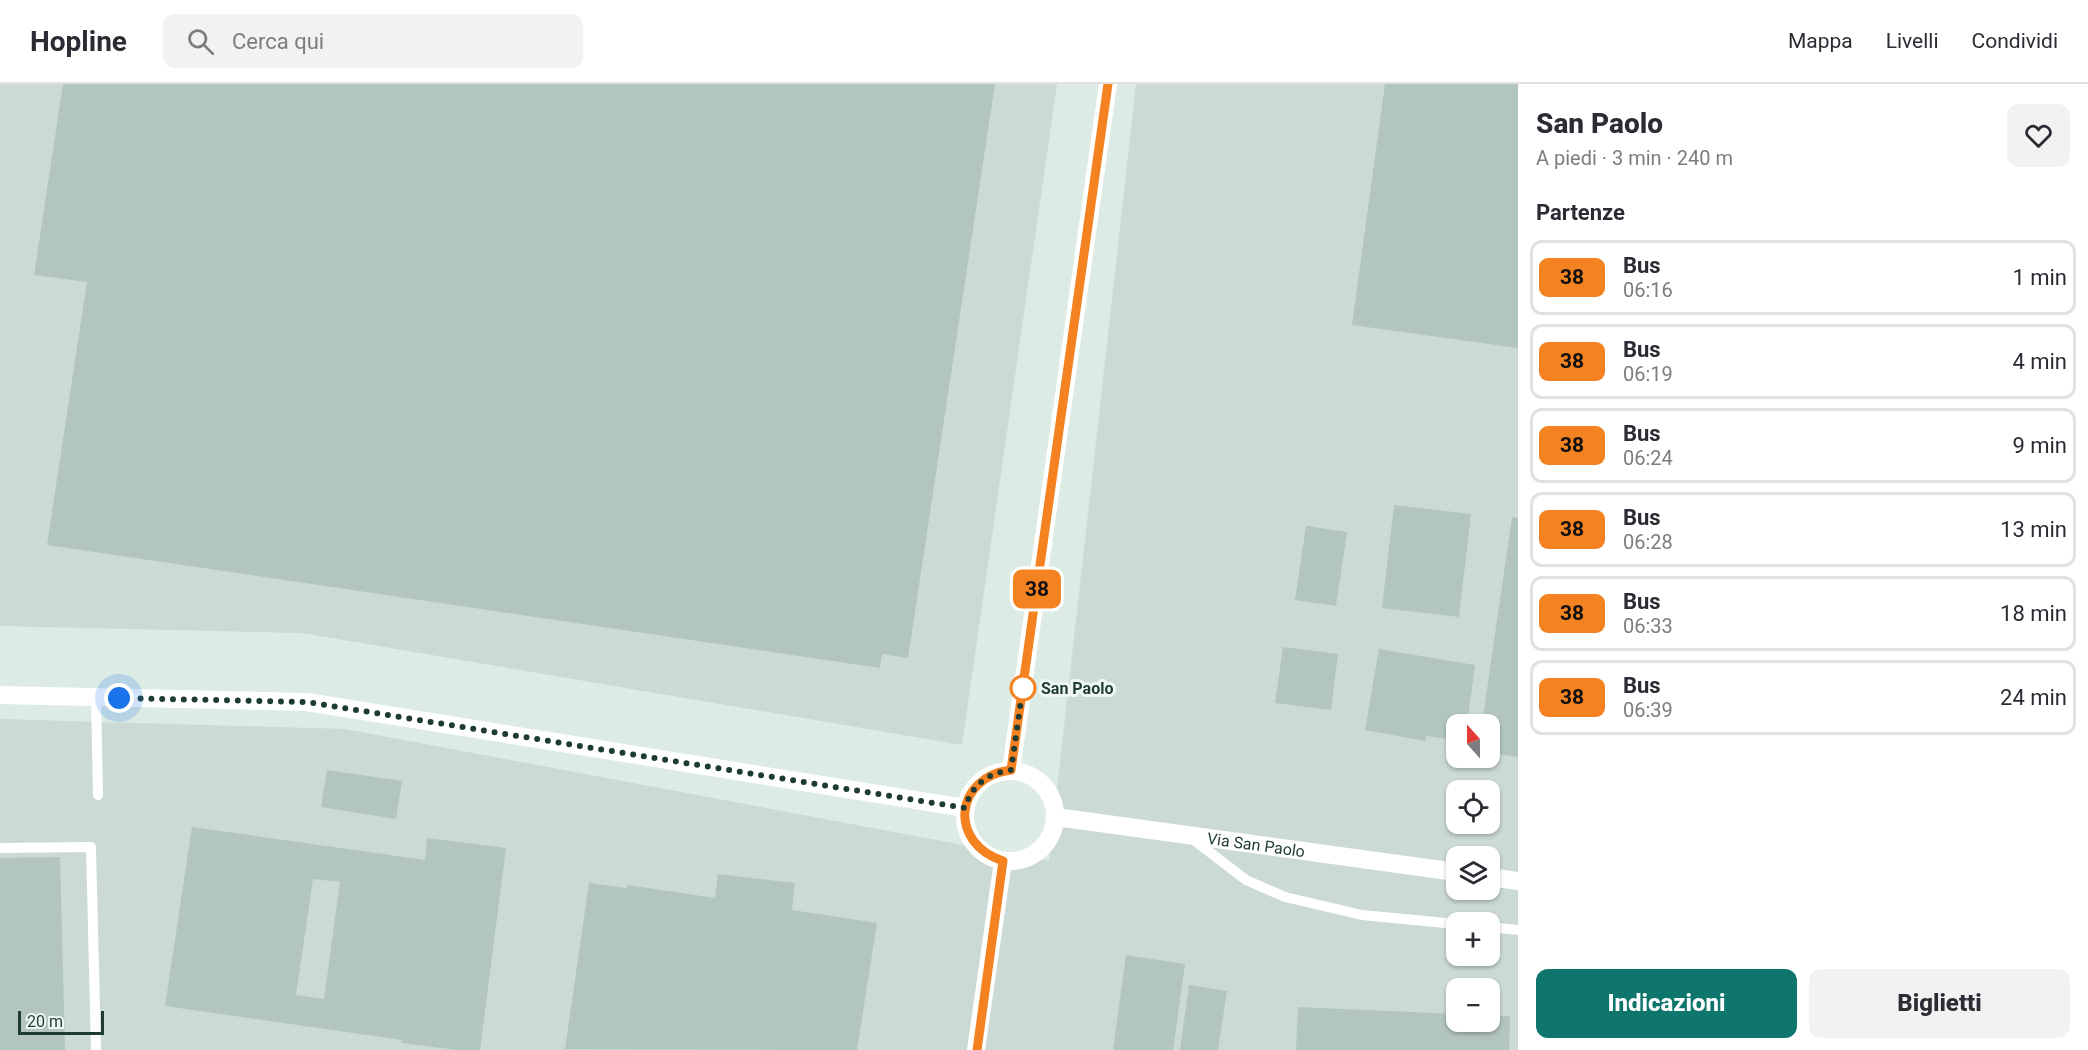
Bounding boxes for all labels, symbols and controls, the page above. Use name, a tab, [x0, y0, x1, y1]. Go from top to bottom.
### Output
search box	[163, 14, 583, 68]
text: Hopline	[30, 25, 127, 58]
icon: search	[184, 25, 217, 58]
text: Cerca qui	[232, 29, 324, 54]
text: Mappa	[1788, 29, 1853, 53]
text: Livelli	[1886, 29, 1939, 53]
text: Condividi	[1972, 29, 2058, 53]
button: heart	[2007, 104, 2070, 167]
text: San Paolo	[1536, 107, 1663, 140]
text: A piedi · 3 min · 240 m	[1536, 146, 1733, 170]
text: Partenze	[1536, 200, 1625, 225]
text: Bus	[1623, 253, 1661, 278]
text: 38	[1560, 265, 1584, 289]
text: 1 min	[2012, 265, 2067, 290]
text: 06:16	[1623, 278, 1673, 302]
text: Bus	[1623, 337, 1661, 362]
text: 38	[1560, 349, 1584, 373]
text: 4 min	[2012, 349, 2067, 374]
text: 06:19	[1623, 362, 1673, 386]
text: Bus	[1623, 421, 1661, 446]
text: 38	[1560, 433, 1584, 457]
text: 9 min	[2012, 433, 2067, 458]
text: 06:24	[1623, 446, 1673, 470]
text: Bus	[1623, 505, 1661, 530]
text: 38	[1560, 517, 1584, 541]
text: 13 min	[2000, 517, 2067, 542]
text: 06:28	[1623, 530, 1673, 554]
line badge: 38	[1010, 570, 1064, 608]
text: 38	[1025, 577, 1049, 601]
text: Bus	[1623, 589, 1661, 614]
text: 38	[1560, 601, 1584, 625]
text: 18 min	[2000, 601, 2067, 626]
text: 06:33	[1623, 614, 1673, 638]
text: Bus	[1623, 673, 1661, 698]
marker: San Paolo	[1010, 675, 1036, 701]
place label: San Paolo	[1041, 679, 1113, 698]
your location	[104, 683, 134, 713]
text: 38	[1560, 685, 1584, 709]
text: 24 min	[2000, 685, 2067, 710]
text: 06:39	[1623, 698, 1673, 722]
north arrow	[1446, 714, 1500, 768]
map controls	[1446, 714, 1500, 1032]
button: locate	[1446, 780, 1500, 834]
street label: Via San Paolo	[1206, 829, 1306, 861]
button: layers	[1446, 846, 1500, 900]
button: +	[1446, 912, 1500, 966]
button: Indicazioni	[1536, 969, 1797, 1038]
button: Biglietti	[1809, 969, 2070, 1038]
button: −	[1446, 978, 1500, 1032]
scale bar	[18, 1008, 104, 1036]
text: 20 m	[27, 1012, 63, 1031]

